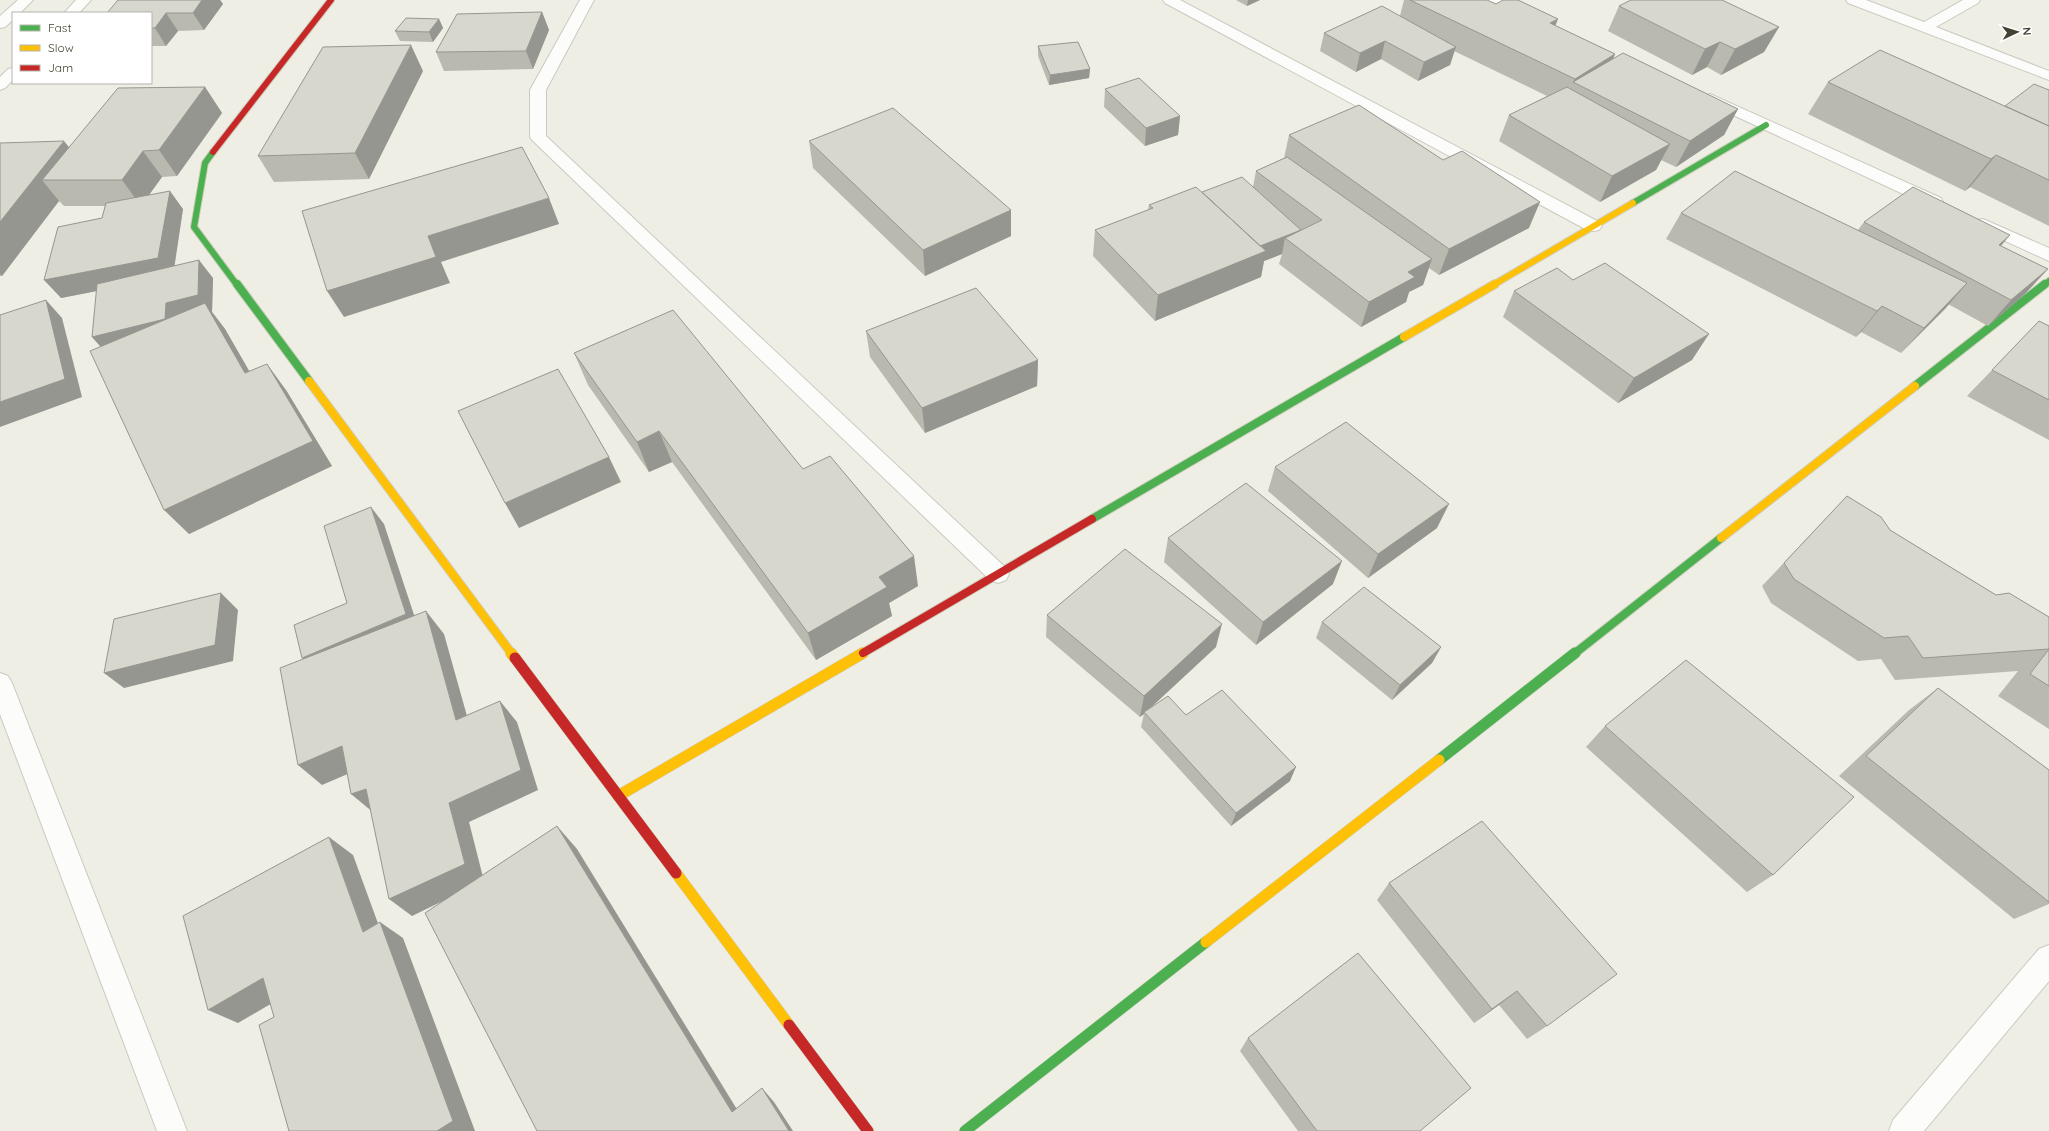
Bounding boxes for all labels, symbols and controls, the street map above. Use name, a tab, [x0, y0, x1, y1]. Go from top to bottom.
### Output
legend	[12, 12, 152, 84]
north arrow	[1997, 12, 2037, 52]
text: Fast	[48, 20, 72, 35]
text: N	[2020, 27, 2034, 36]
text: Slow	[48, 40, 74, 55]
text: Jam	[48, 60, 73, 75]

